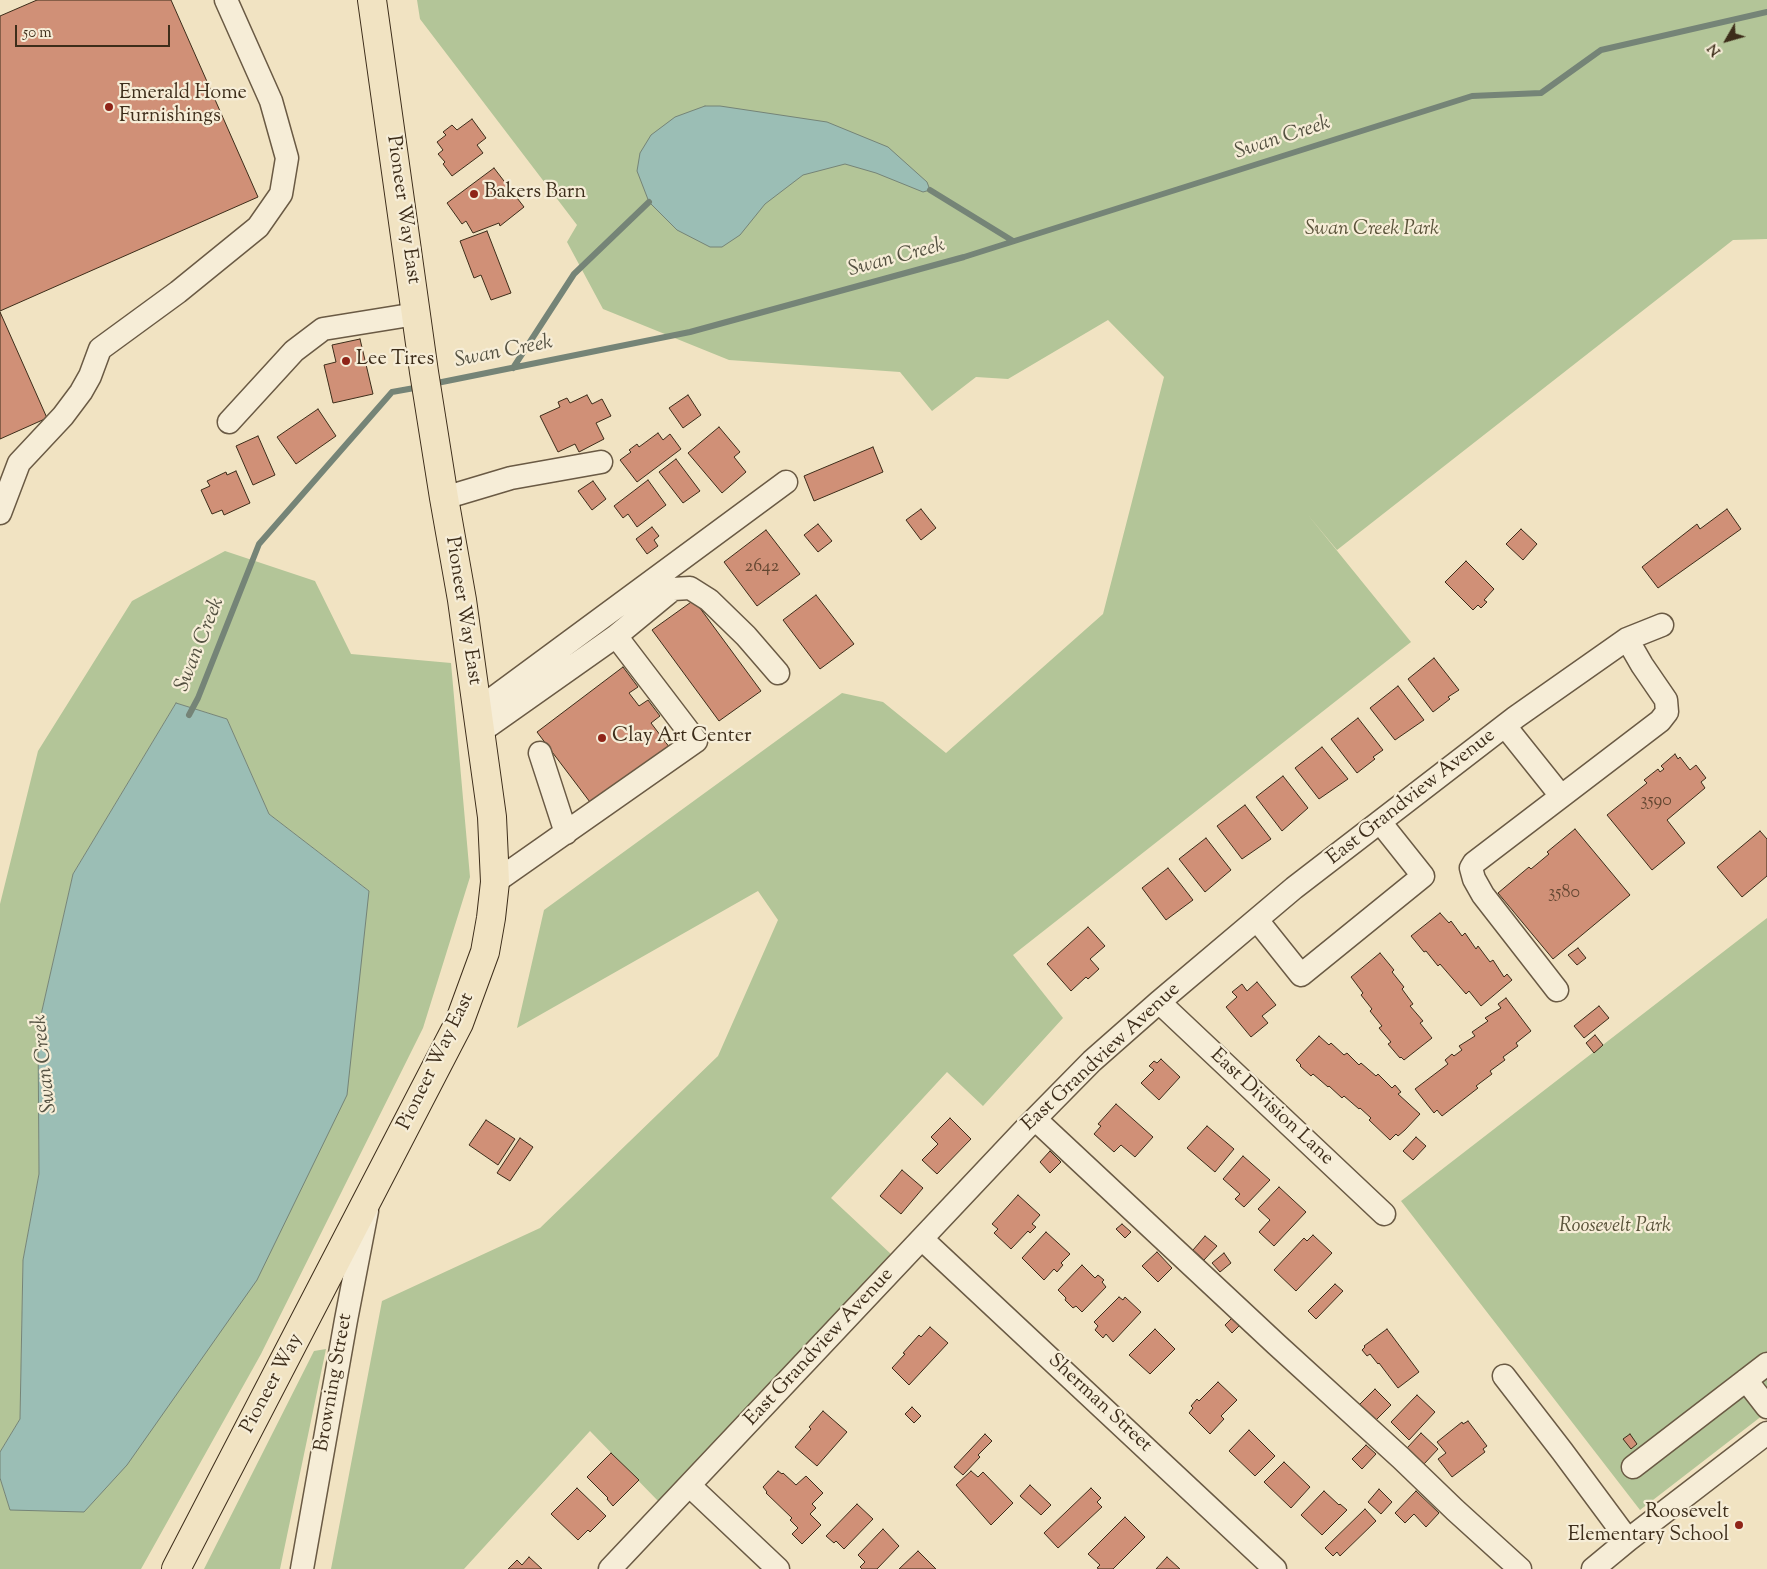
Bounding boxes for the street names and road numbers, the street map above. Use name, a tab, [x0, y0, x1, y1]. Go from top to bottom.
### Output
street label: Pioneer Way East	[380, 134, 424, 286]
street label: Pioneer Way East	[438, 535, 486, 687]
street label: East Grandview Avenue	[1323, 725, 1501, 871]
street label: East Grandview Avenue	[1018, 979, 1186, 1137]
street label: Pioneer Way East	[393, 989, 481, 1135]
street label: East Division Lane	[1204, 1044, 1338, 1172]
street label: East Grandview Avenue	[741, 1264, 899, 1432]
street label: Browning Street	[311, 1312, 359, 1454]
street label: Pioneer Way	[237, 1330, 309, 1438]
street label: Sherman Street	[1042, 1350, 1156, 1458]

